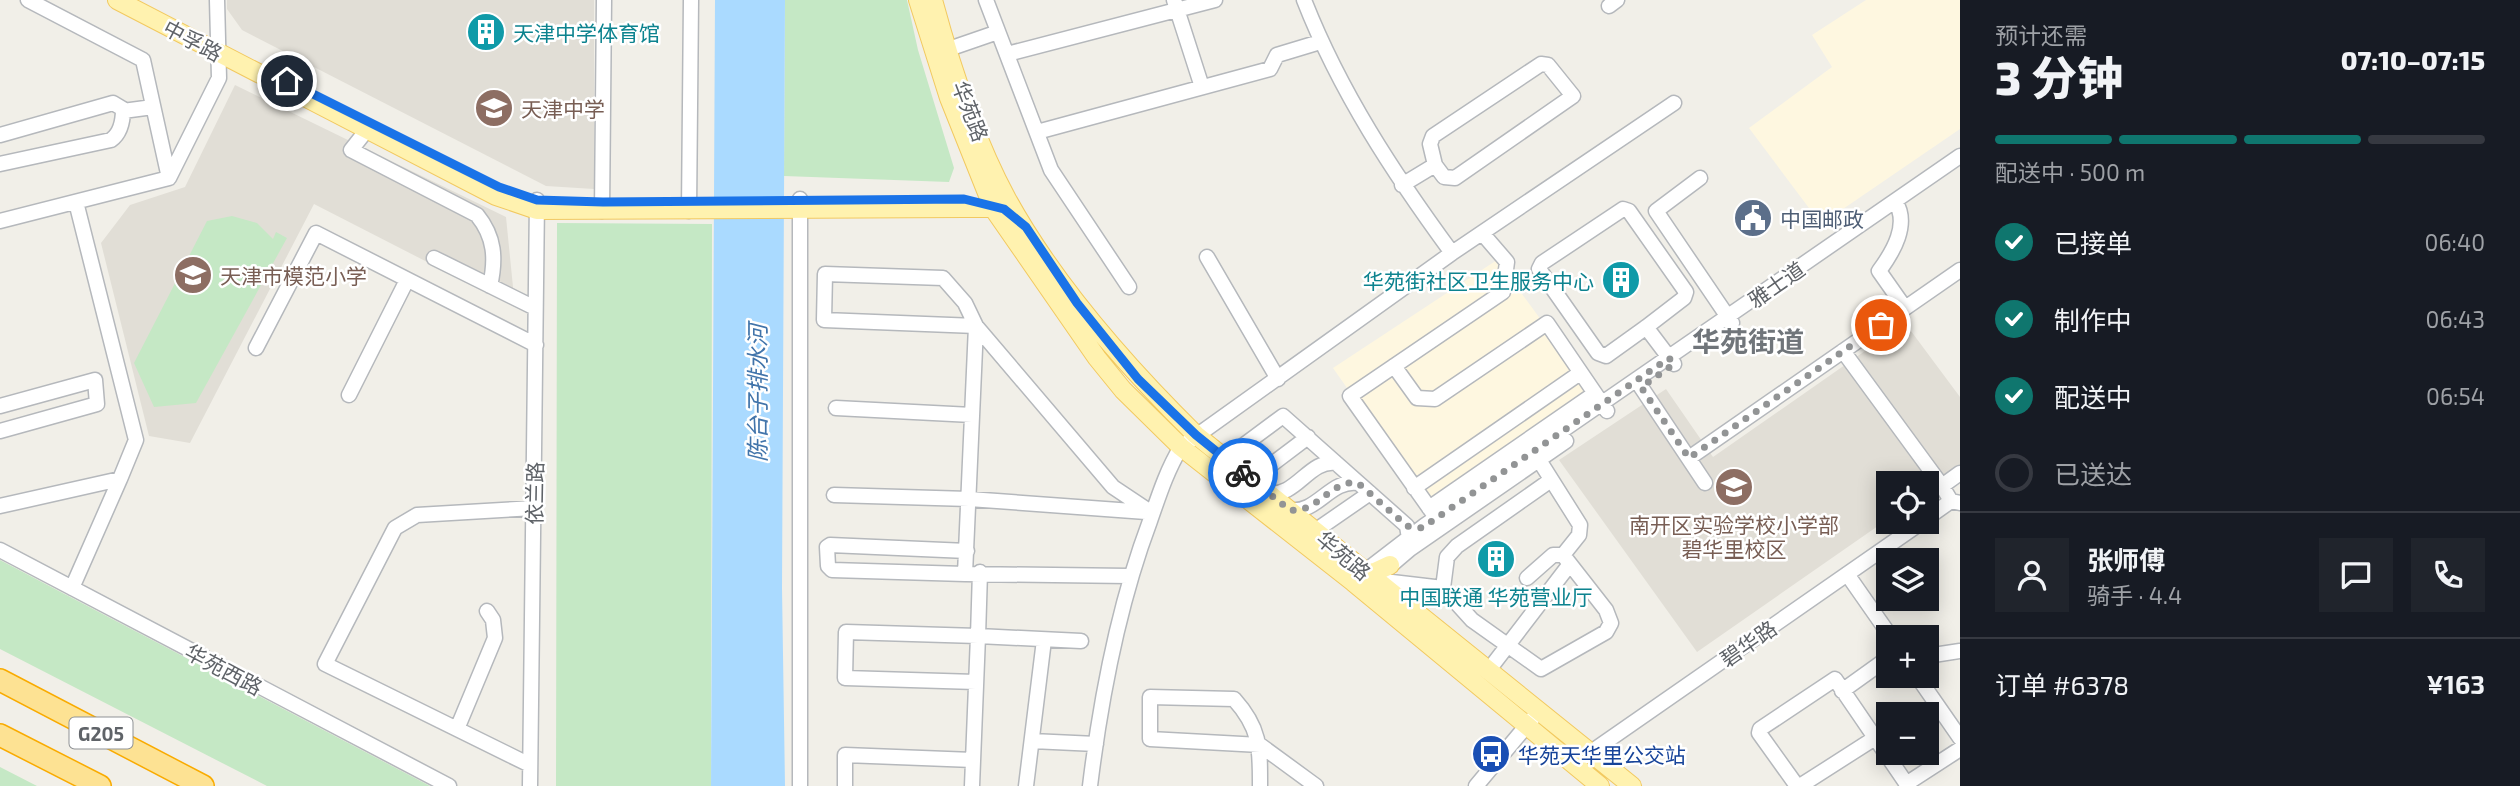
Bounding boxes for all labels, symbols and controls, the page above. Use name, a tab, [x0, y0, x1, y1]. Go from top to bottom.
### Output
building icon: 天津中学体育馆	[465, 11, 507, 53]
street label: 中孚路	[159, 14, 227, 66]
place label: 天津中学体育馆	[513, 20, 660, 45]
text: 预计还需	[1995, 21, 2087, 49]
text: 07:10–07:15	[2341, 44, 2485, 75]
text: 3 分钟	[1995, 49, 2123, 104]
pin	[257, 51, 317, 111]
icon: home	[268, 62, 306, 100]
street label: 华苑路	[948, 77, 994, 145]
school or university icon: 天津中学	[473, 87, 515, 129]
place label: 天津中学	[521, 96, 605, 121]
text: 配送中 · 500 m	[1995, 158, 2145, 186]
public building icon: 中国邮政	[1732, 197, 1774, 239]
place label: 中国邮政	[1780, 206, 1864, 231]
icon: check	[1995, 223, 2033, 261]
text: 已接单	[2054, 227, 2132, 258]
text: 06:40	[2425, 228, 2485, 256]
school or university icon: 天津市模范小学	[172, 254, 214, 296]
street label: 雅士道	[1743, 256, 1809, 312]
building icon: 华苑街社区卫生服务中心	[1600, 259, 1642, 301]
place label: 天津市模范小学	[220, 263, 367, 288]
place label: 华苑街社区卫生服务中心	[1363, 268, 1594, 293]
pin	[1851, 295, 1911, 355]
icon: check	[1995, 300, 2033, 338]
text: 制作中	[2054, 304, 2132, 335]
text: 06:43	[2426, 305, 2485, 333]
icon: bag	[1862, 306, 1900, 344]
water label: 陈台子排水河	[743, 320, 771, 462]
district label: 华苑街道	[1692, 324, 1804, 358]
icon: check	[1995, 377, 2033, 415]
text: 配送中	[2054, 381, 2132, 412]
text: 06:54	[2426, 382, 2485, 410]
courier	[1208, 438, 1278, 508]
icon: bike	[1224, 454, 1262, 492]
text: 已送达	[2054, 458, 2132, 489]
street label: 依兰路	[521, 461, 547, 525]
school or university icon: 南开区实验学校小学部 碧华里校区	[1713, 466, 1755, 508]
map controls	[1876, 471, 1939, 765]
button: locate	[1876, 471, 1939, 534]
place label: 南开区实验学校小学部 碧华里校区	[1629, 512, 1839, 561]
street label: 华苑路	[1312, 525, 1376, 585]
building icon: 中国联通 华苑营业厅	[1475, 538, 1517, 580]
button: person	[1995, 538, 2069, 612]
button: chat	[2319, 538, 2393, 612]
button: phone	[2411, 538, 2485, 612]
text: 张师傅	[2087, 544, 2165, 575]
button: layers	[1876, 548, 1939, 611]
text: 骑手 · 4.4	[2087, 581, 2182, 609]
place label: 中国联通 华苑营业厅	[1399, 584, 1593, 609]
street label: 碧华路	[1715, 615, 1781, 671]
button: +	[1876, 625, 1939, 688]
street label: 华苑西路	[181, 638, 267, 700]
text: ¥163	[2426, 668, 2485, 699]
text: 订单 #6378	[1995, 669, 2129, 700]
button: −	[1876, 702, 1939, 765]
road number: G205	[70, 718, 132, 748]
bus stop icon: 华苑天华里公交站	[1470, 733, 1512, 775]
place label: 华苑天华里公交站	[1518, 742, 1686, 767]

